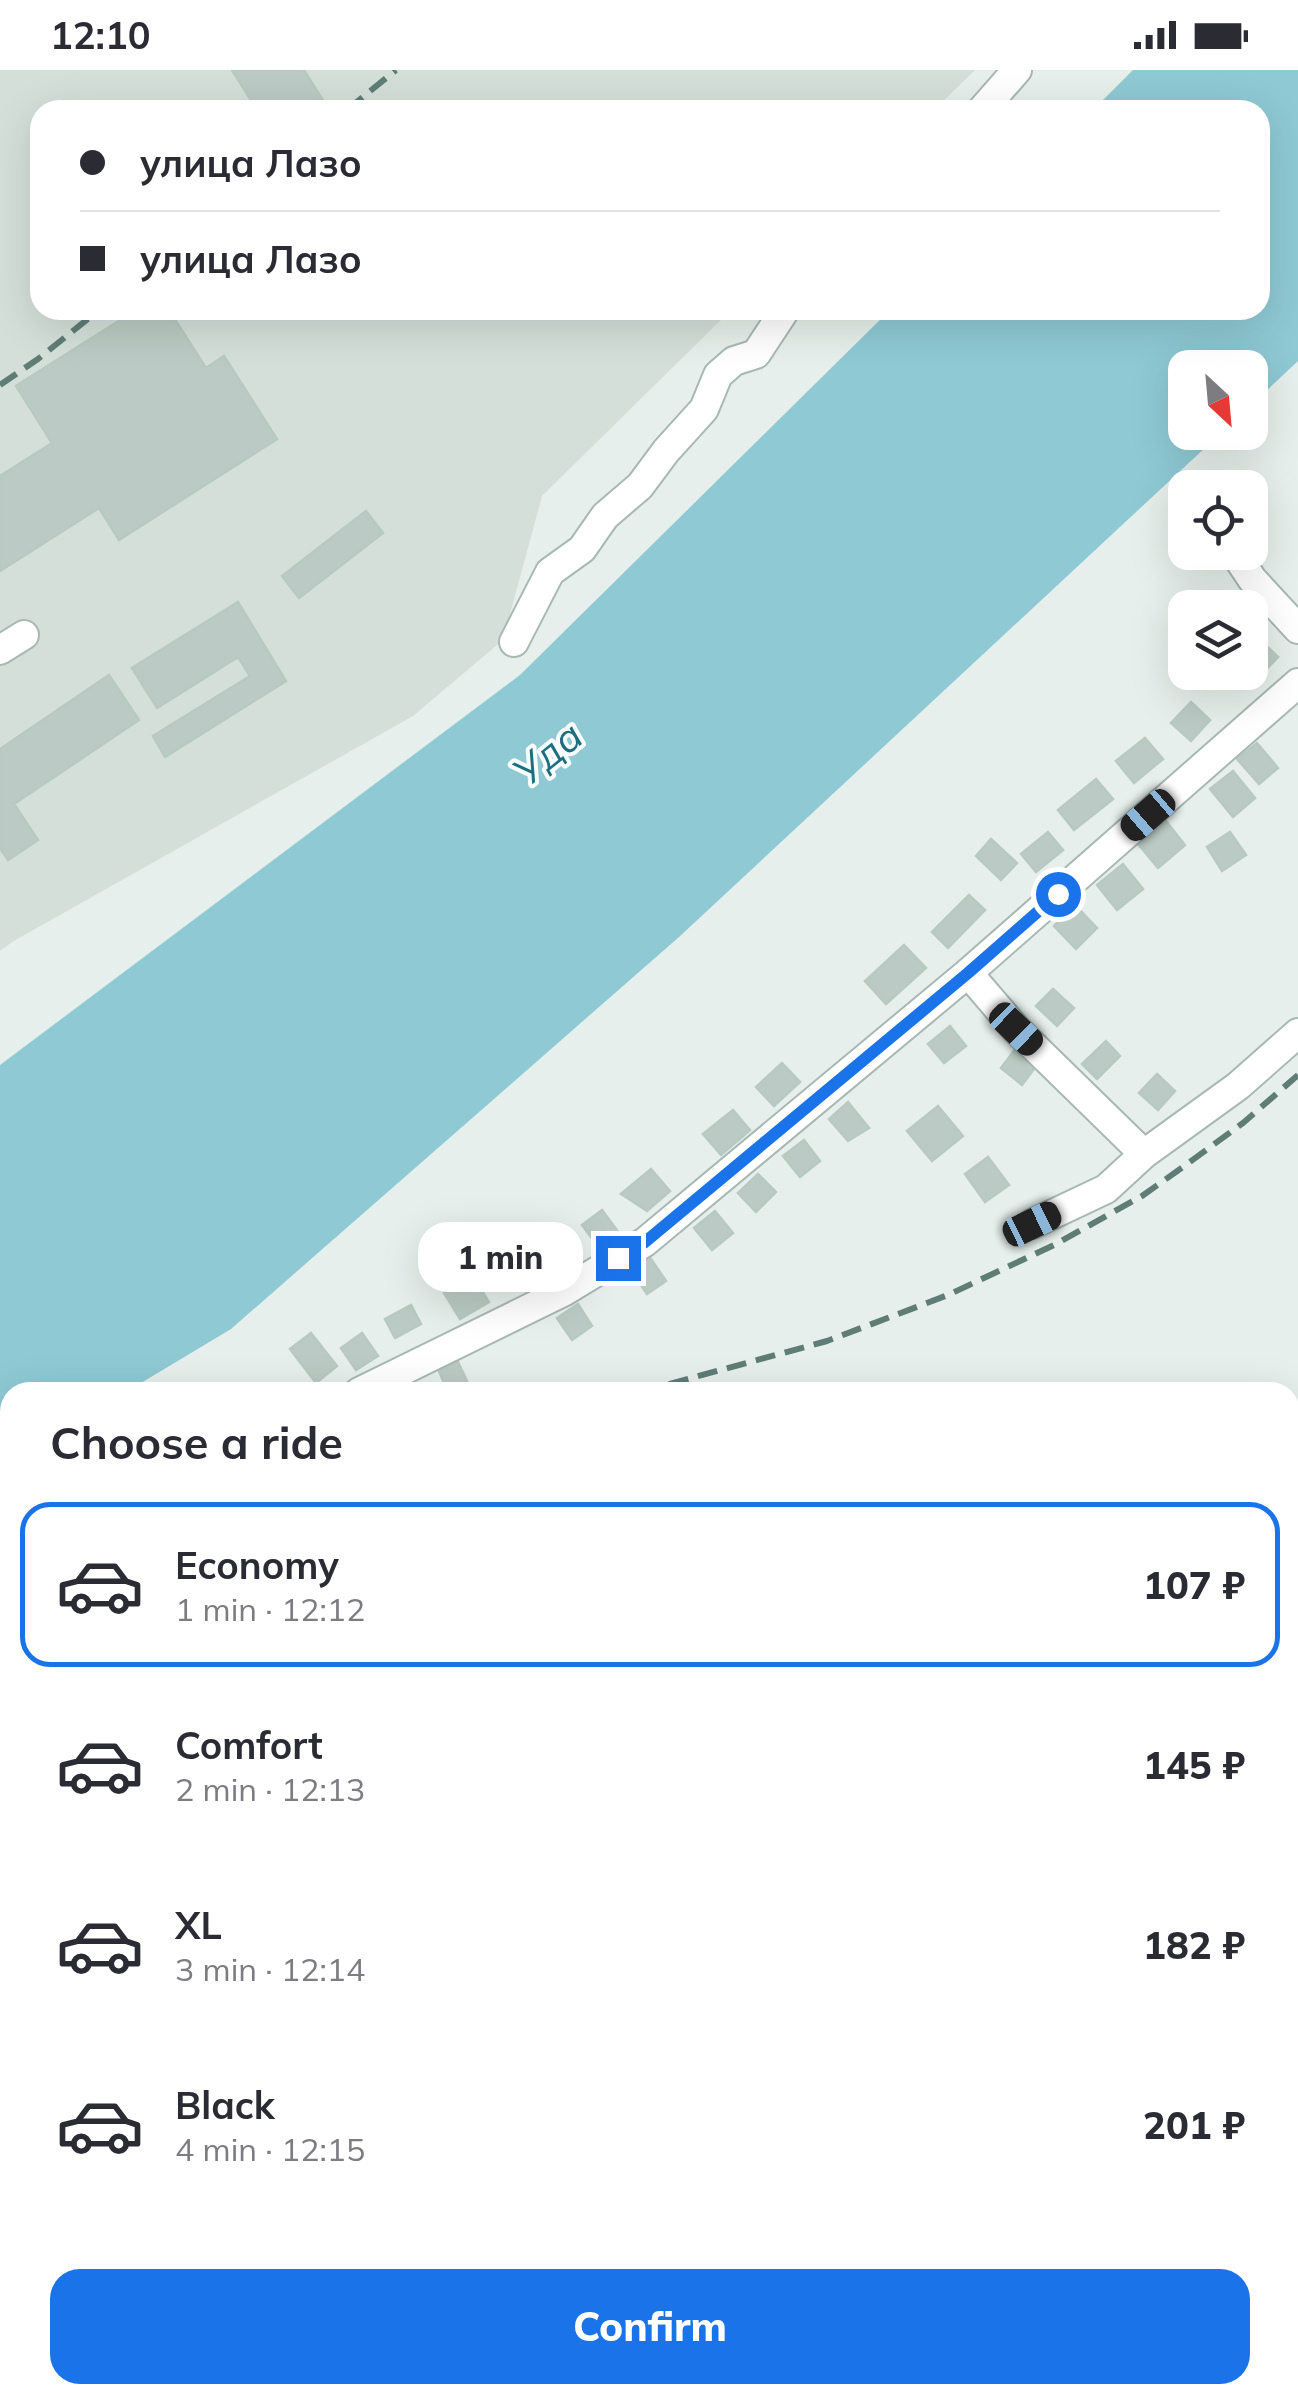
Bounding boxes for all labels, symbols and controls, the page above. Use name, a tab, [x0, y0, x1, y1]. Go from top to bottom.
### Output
text: 12:10	[50, 11, 151, 59]
text: улица Лазо	[140, 139, 362, 187]
text: улица Лазо	[140, 235, 362, 283]
north arrow	[1168, 350, 1268, 450]
map controls	[1168, 350, 1268, 690]
button: locate	[1168, 470, 1268, 570]
button: layers	[1168, 590, 1268, 690]
water label: Уда	[502, 710, 592, 796]
car	[1116, 784, 1180, 846]
route start	[1036, 872, 1081, 917]
car	[984, 997, 1048, 1061]
car	[998, 1197, 1066, 1251]
callout: 1 min	[418, 1223, 583, 1293]
route end	[596, 1236, 641, 1281]
text: 1 min	[458, 1237, 543, 1277]
text: Choose a ride	[50, 1414, 343, 1470]
icon: car	[55, 1540, 145, 1630]
text: Economy	[175, 1541, 339, 1589]
text: 107 ₽	[1143, 1561, 1245, 1609]
text: 1 min · 12:12	[175, 1589, 365, 1629]
icon: car	[55, 1720, 145, 1810]
text: Comfort	[175, 1721, 323, 1769]
text: 145 ₽	[1143, 1741, 1245, 1789]
text: 2 min · 12:13	[175, 1769, 365, 1809]
icon: car	[55, 1900, 145, 1990]
text: XL	[175, 1901, 222, 1949]
text: 182 ₽	[1143, 1921, 1245, 1969]
text: 3 min · 12:14	[175, 1949, 365, 1989]
icon: car	[55, 2080, 145, 2170]
text: Black	[175, 2081, 275, 2129]
text: 201 ₽	[1143, 2101, 1245, 2149]
text: 4 min · 12:15	[175, 2129, 365, 2169]
button: Confirm	[50, 2269, 1250, 2384]

